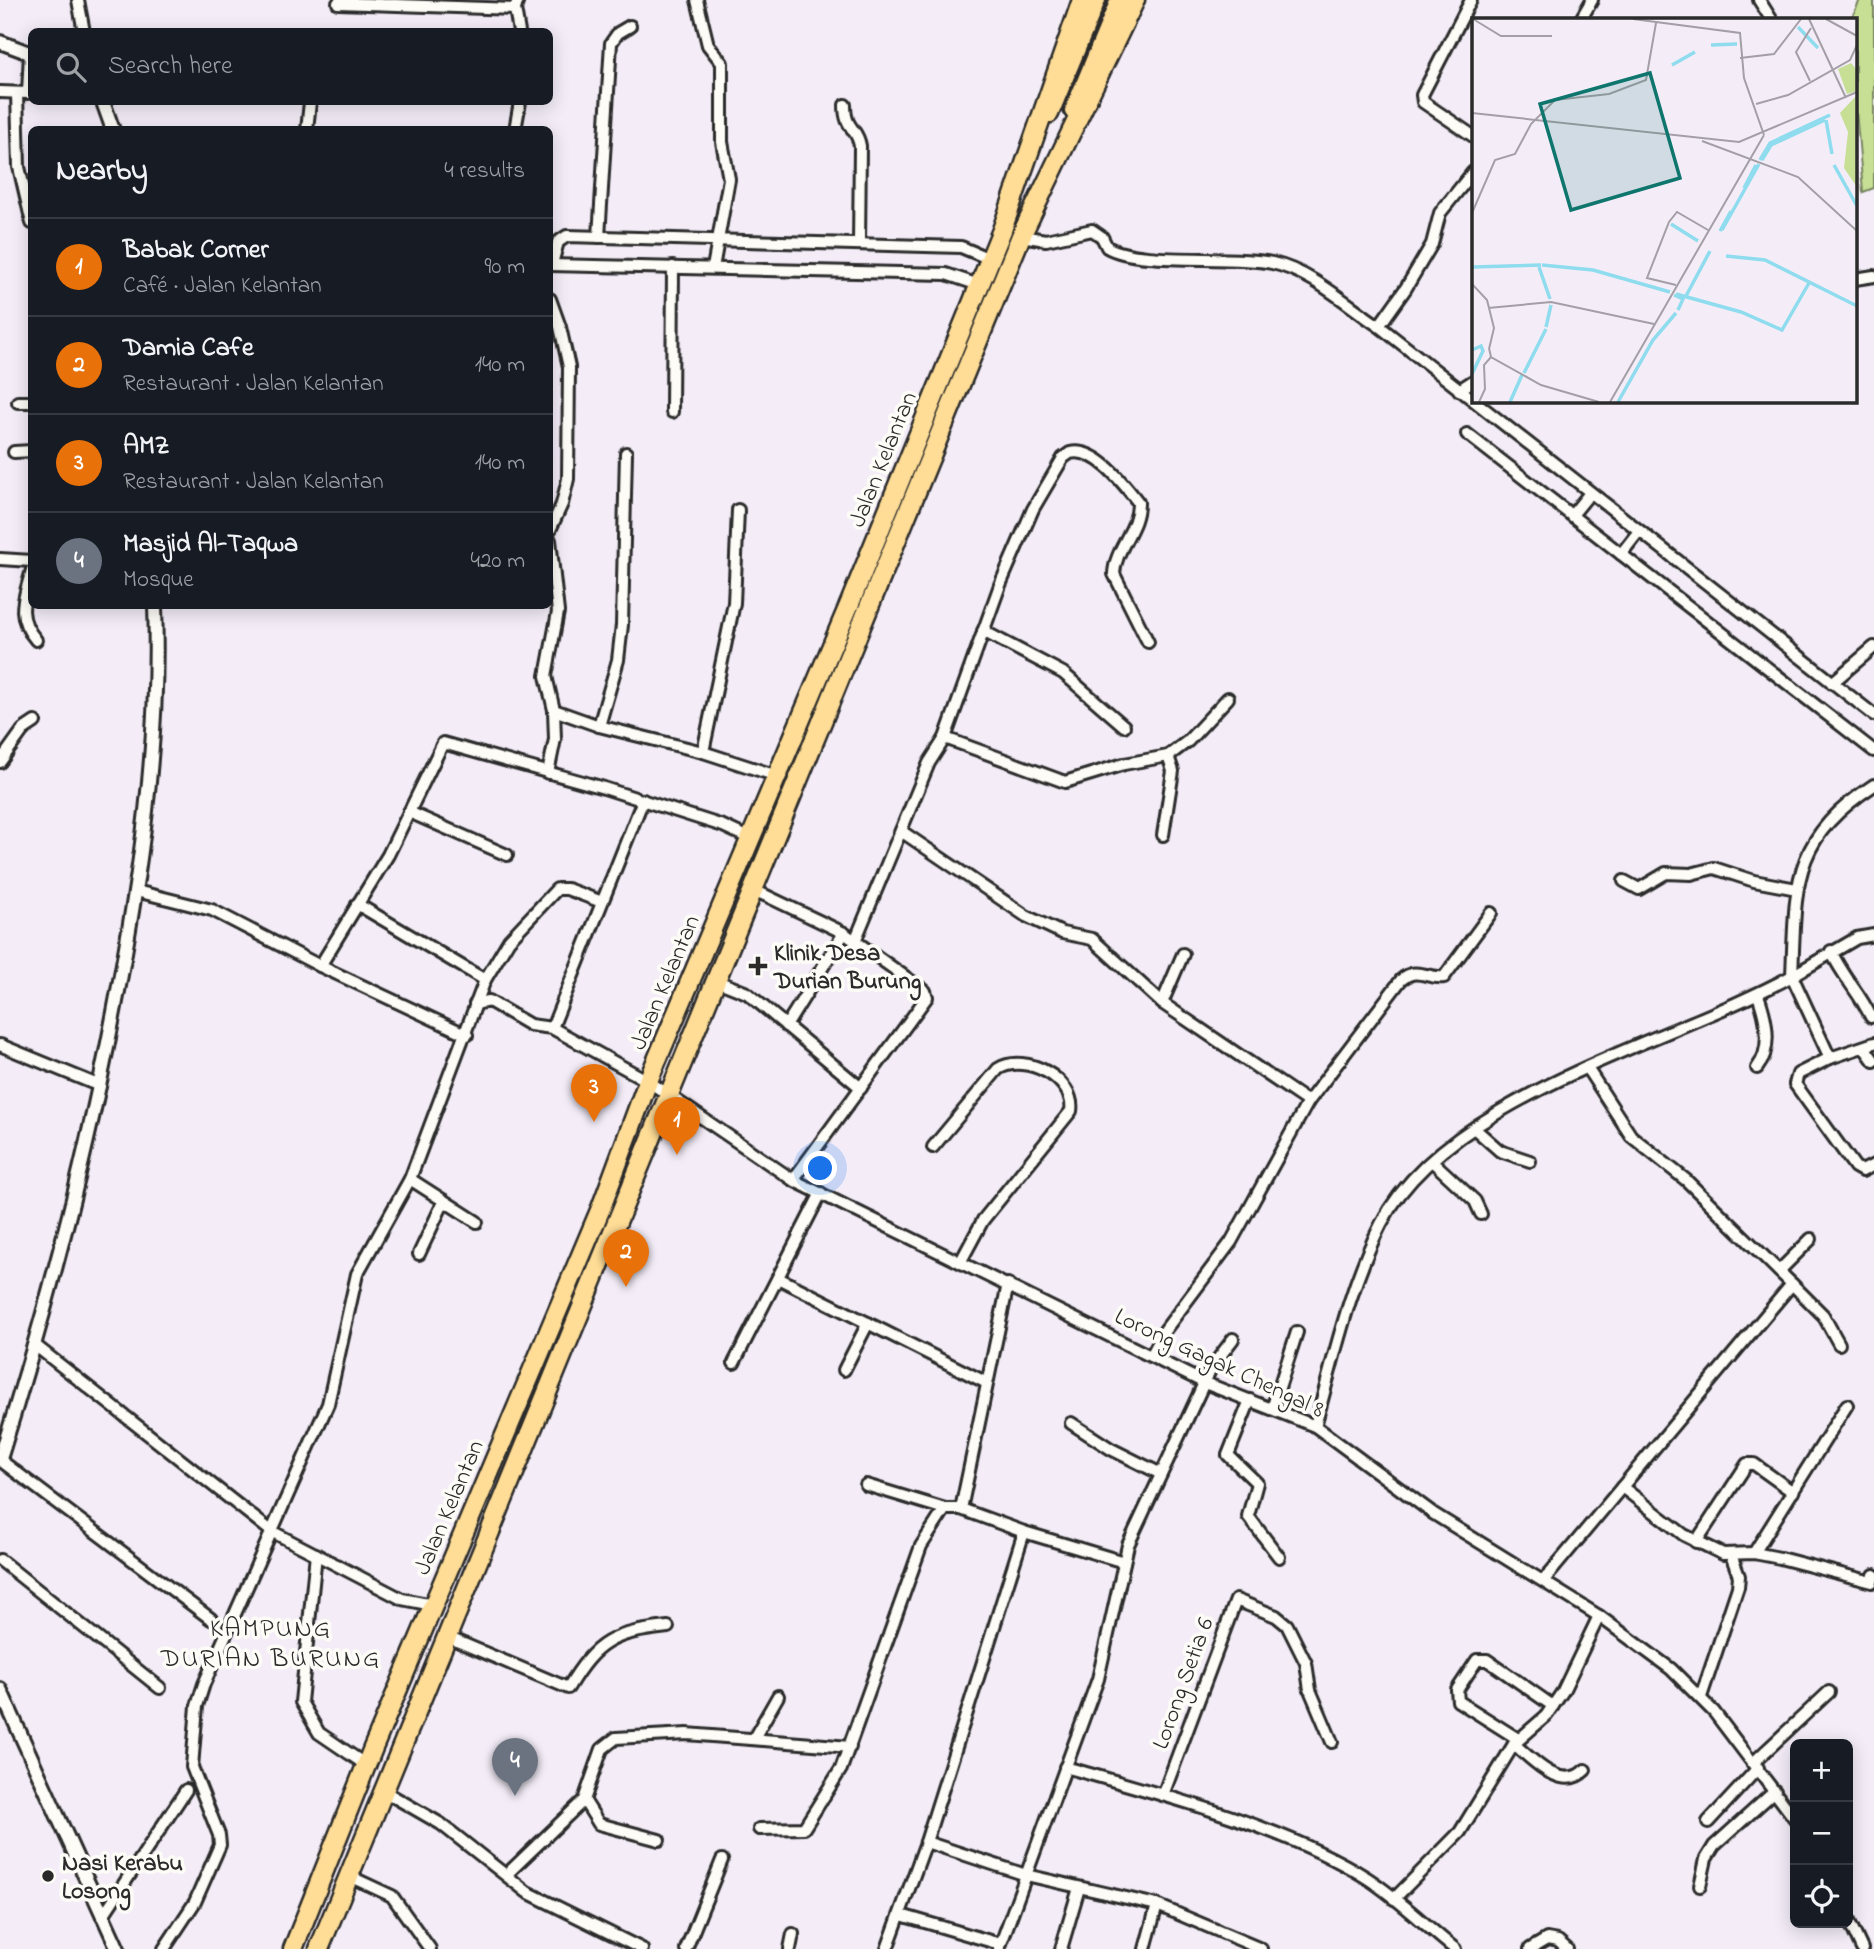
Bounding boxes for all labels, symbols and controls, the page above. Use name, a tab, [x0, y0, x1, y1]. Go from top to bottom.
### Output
inset map	[1472, 18, 1856, 402]
search box	[28, 28, 553, 105]
icon: search	[52, 48, 90, 86]
text: Search here	[108, 48, 233, 86]
text: Nearby	[56, 150, 148, 194]
text: 4 results	[444, 155, 525, 188]
text: Babak Corner	[123, 232, 269, 270]
text: 1	[75, 251, 83, 284]
text: 90 m	[485, 251, 525, 284]
text: Café · Jalan Kelantan	[123, 270, 322, 303]
text: Damia Cafe	[123, 330, 254, 368]
text: 2	[73, 349, 85, 382]
text: 140 m	[475, 349, 525, 382]
text: Restaurant · Jalan Kelantan	[123, 368, 384, 401]
street label: Jalan Kelantan	[841, 387, 927, 533]
text: AMZ	[123, 428, 170, 466]
text: 3	[74, 447, 84, 480]
text: 140 m	[475, 447, 525, 480]
text: Restaurant · Jalan Kelantan	[123, 466, 384, 499]
text: Masjid Al-Taqwa	[123, 526, 298, 564]
text: 4	[74, 545, 84, 578]
text: 420 m	[471, 545, 525, 578]
text: Mosque	[123, 564, 194, 597]
street label: Jalan Kelantan	[622, 910, 710, 1056]
place label: Klinik Desa Durian Burung	[773, 937, 922, 1001]
marker: Klinik Desa Durian Burung	[748, 956, 768, 976]
pin: 3	[571, 1064, 617, 1122]
pin: 1	[654, 1097, 700, 1155]
your location	[803, 1151, 837, 1185]
pin: 2	[603, 1229, 649, 1287]
street label: Lorong Gagak Chengal 8	[1108, 1300, 1330, 1428]
street label: Jalan Kelantan	[406, 1435, 494, 1581]
district label: KAMPUNG DURIAN BURUNG	[160, 1611, 381, 1679]
street label: Lorong Setia 6	[1144, 1613, 1225, 1755]
pin: 4	[492, 1738, 538, 1796]
map controls	[1790, 1739, 1853, 1928]
button: +	[1790, 1739, 1853, 1802]
button: −	[1790, 1802, 1853, 1865]
place label: Nasi Kerabu Losong	[62, 1847, 183, 1911]
button: locate	[1790, 1865, 1853, 1928]
marker: Nasi Kerabu Losong	[40, 1868, 56, 1884]

